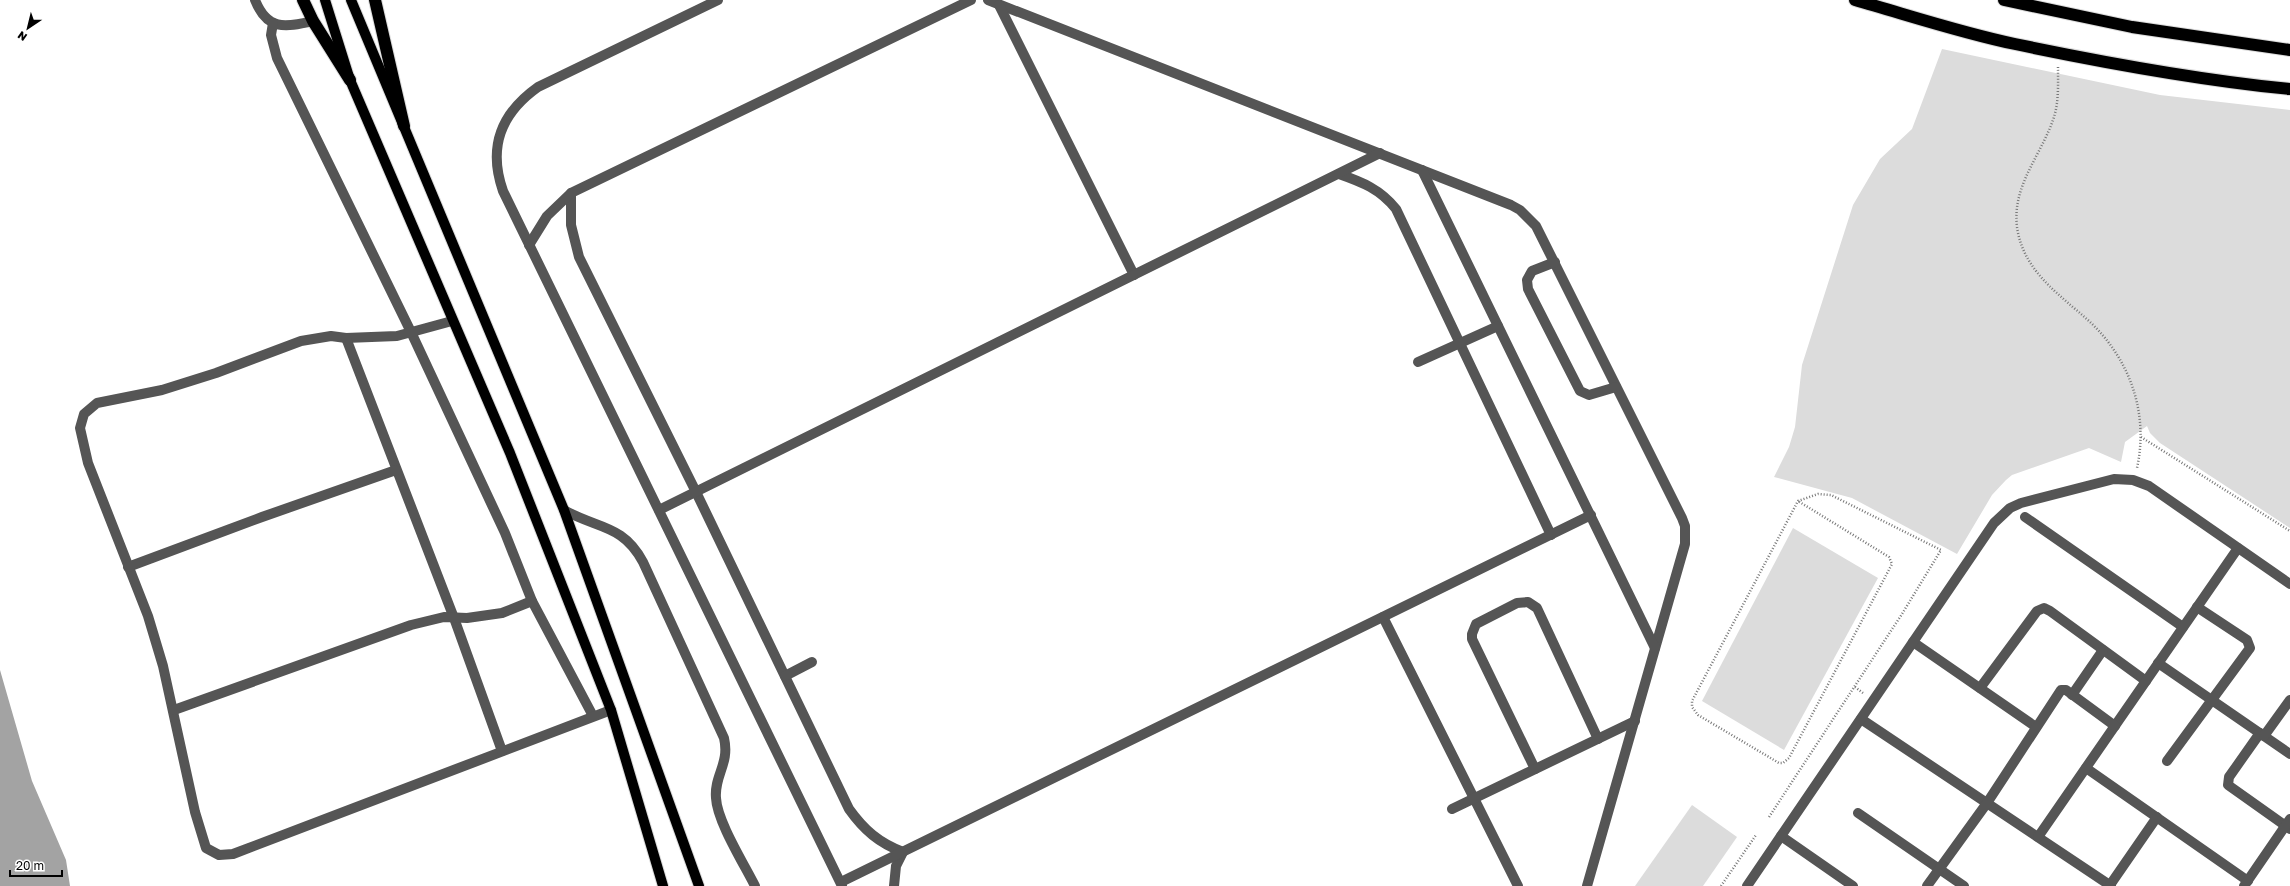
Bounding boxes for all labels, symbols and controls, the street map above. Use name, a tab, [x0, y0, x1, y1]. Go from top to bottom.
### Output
north arrow	[8, 8, 48, 48]
text: N	[15, 29, 29, 44]
scale bar	[10, 852, 62, 878]
text: 20 m	[16, 858, 44, 873]

